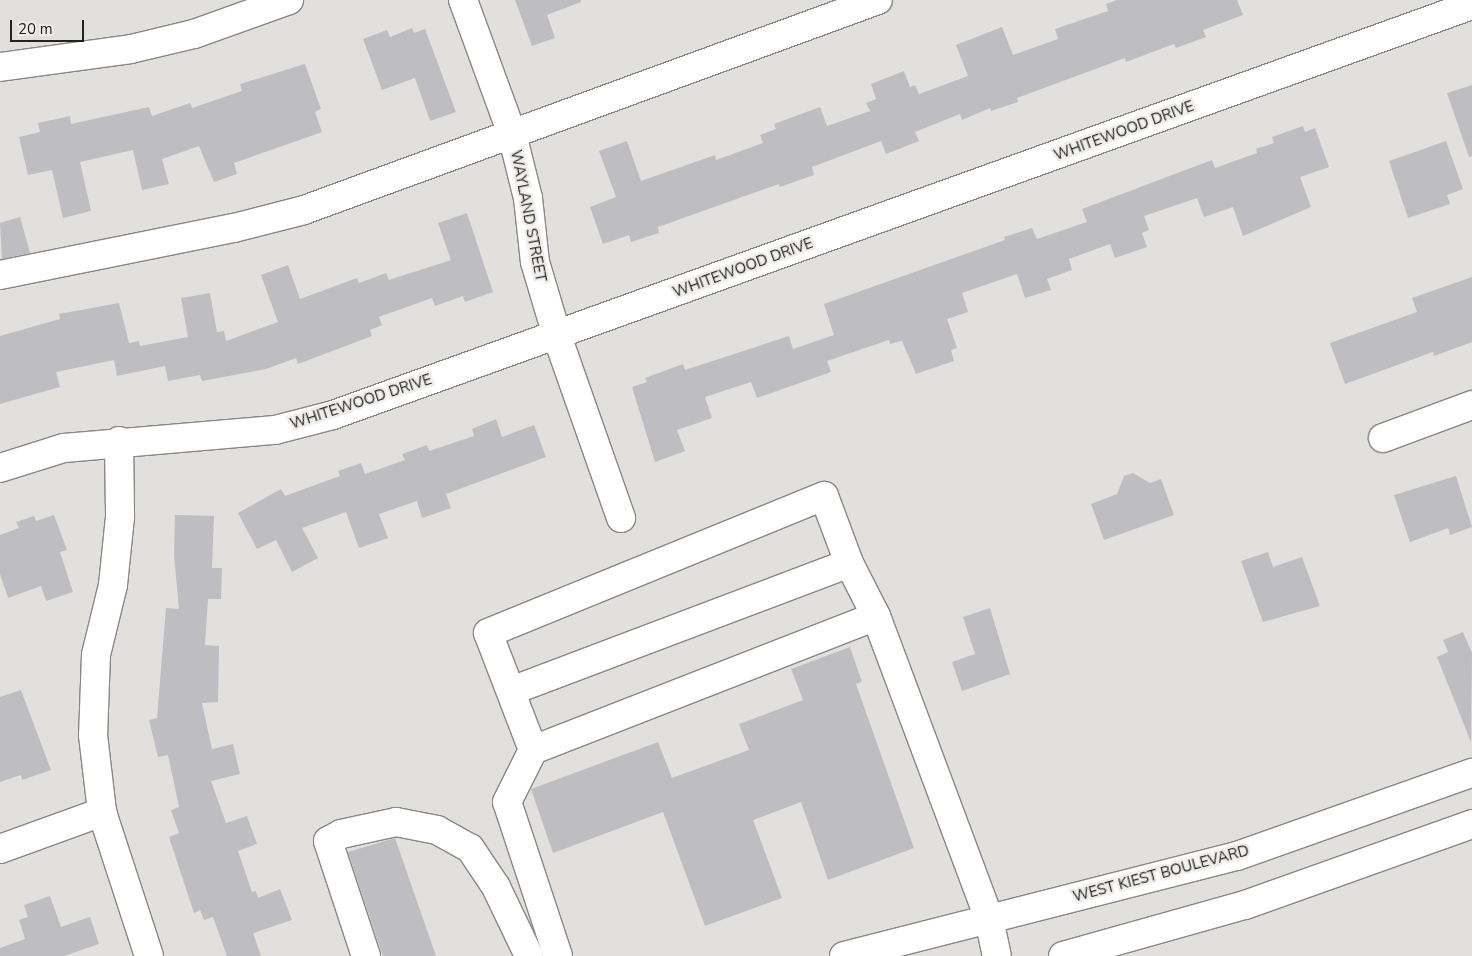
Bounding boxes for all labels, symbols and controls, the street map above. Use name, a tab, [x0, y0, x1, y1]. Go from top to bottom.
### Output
scale bar	[12, 10, 86, 42]
text: 20 m	[18, 19, 53, 39]
street label: WHITEWOOD DRIVE	[1051, 97, 1197, 165]
street label: WAYLAND STREET	[506, 148, 550, 284]
street label: WHITEWOOD DRIVE	[670, 234, 816, 302]
street label: WHITEWOOD DRIVE	[288, 371, 434, 433]
street label: WEST KIEST BOULEVARD	[1071, 842, 1251, 906]

